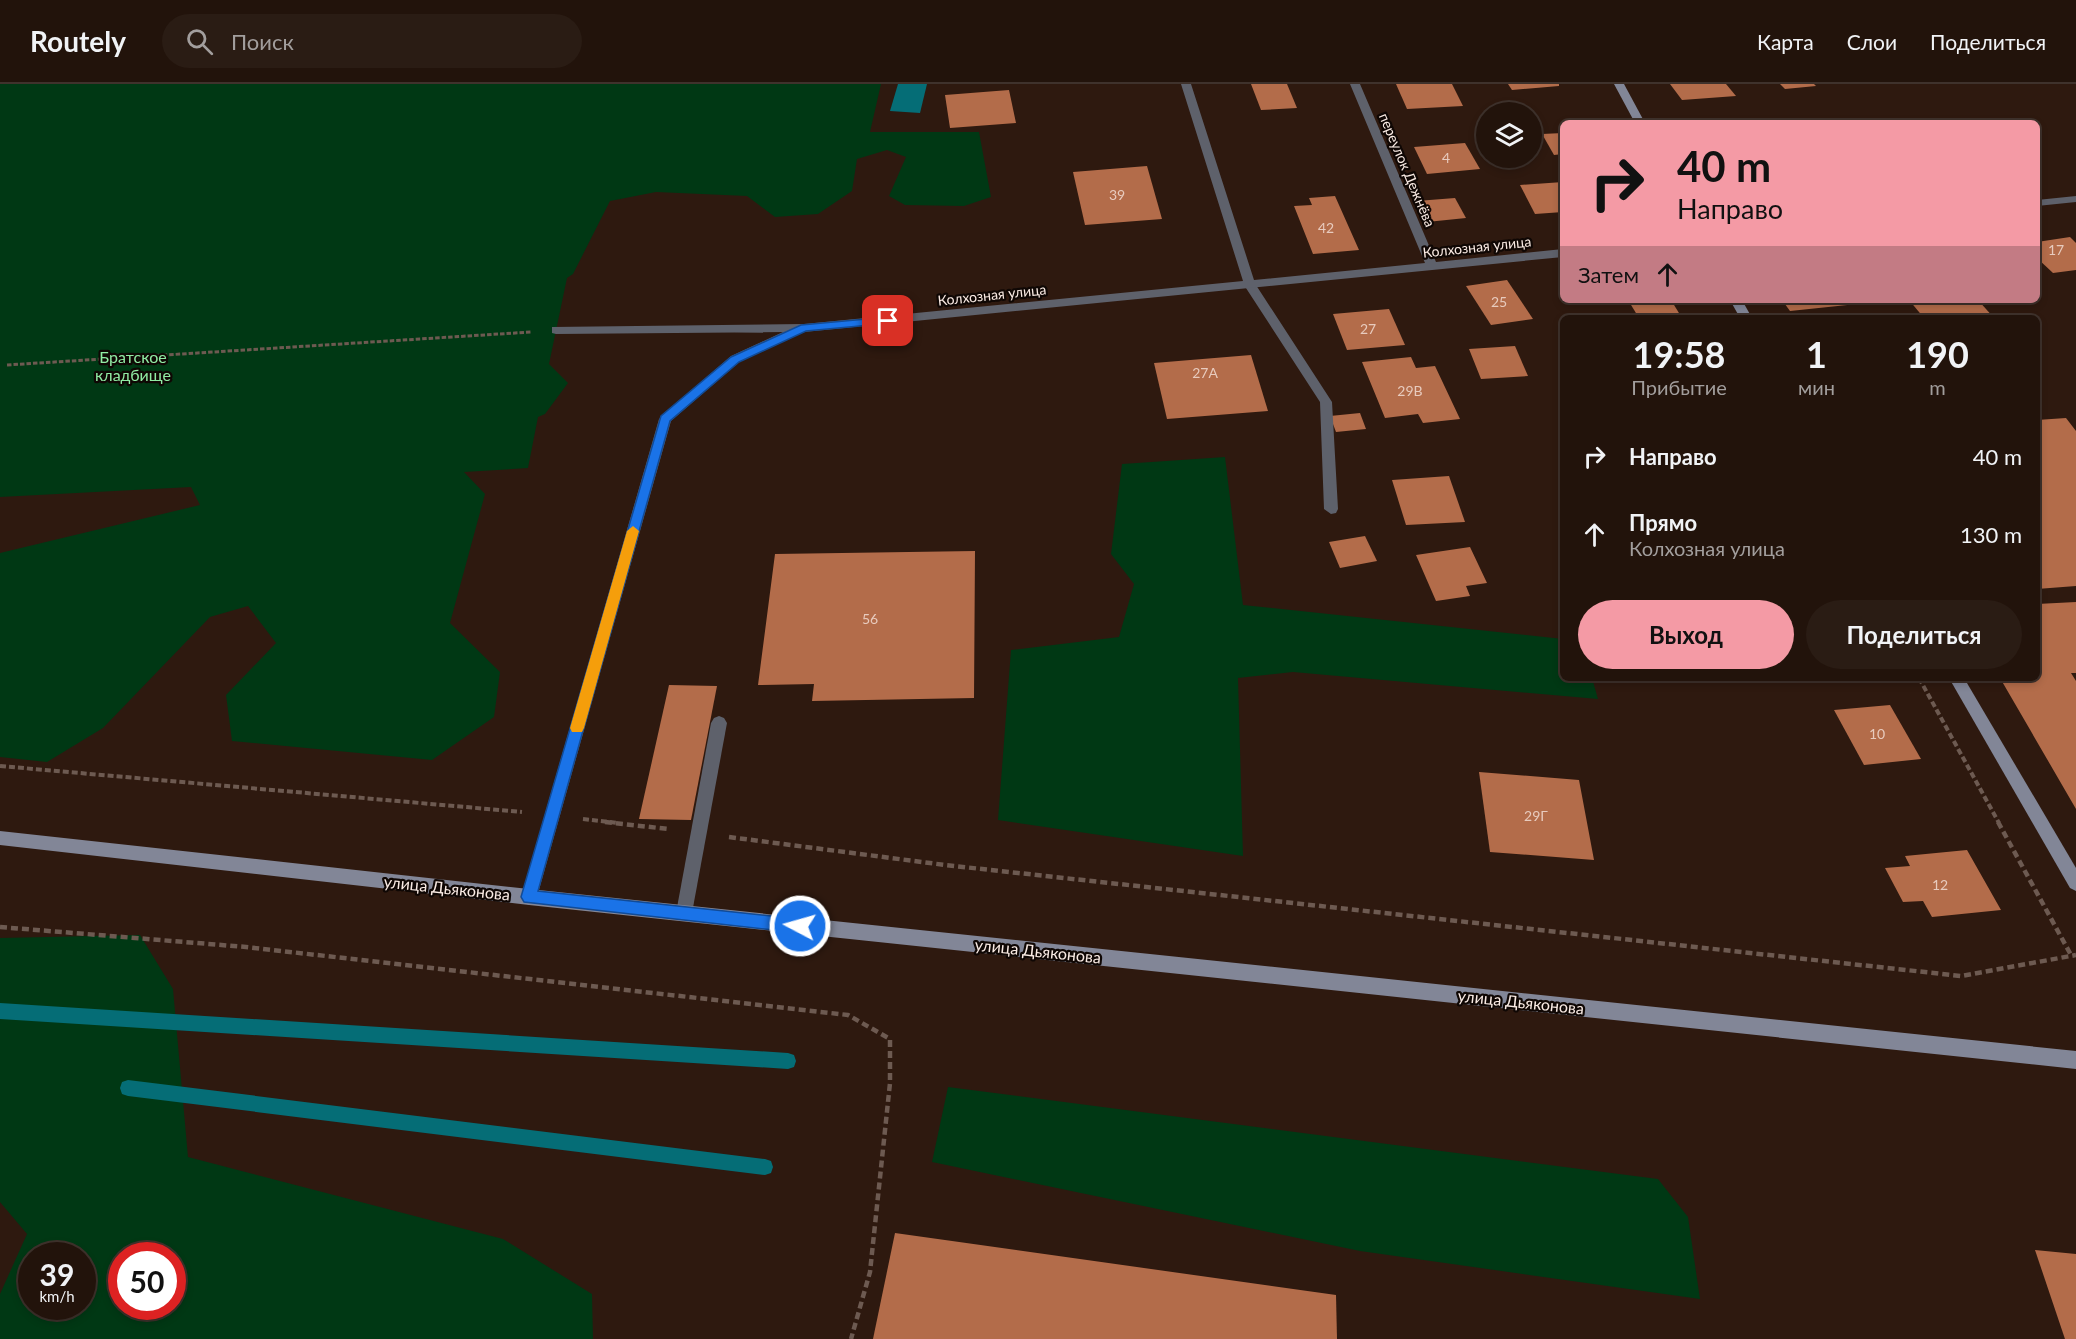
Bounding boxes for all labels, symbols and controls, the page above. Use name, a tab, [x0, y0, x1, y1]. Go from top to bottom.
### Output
search box	[162, 14, 582, 68]
text: Routely	[30, 24, 126, 58]
icon: search	[183, 25, 216, 58]
text: Поиск	[231, 28, 294, 55]
text: Карта	[1757, 29, 1814, 54]
text: Слои	[1847, 29, 1897, 54]
text: Поделиться	[1930, 29, 2046, 54]
map controls	[1476, 102, 1542, 168]
button: layers	[1476, 102, 1542, 168]
street label: переулок Дежнёва	[1376, 110, 1439, 229]
text: 40 m	[1677, 141, 1771, 191]
icon: right	[1578, 144, 1656, 222]
house number: 4	[1442, 149, 1450, 166]
house number: 39	[1109, 186, 1125, 203]
text: Направо	[1677, 192, 1783, 225]
house number: 42	[1318, 219, 1334, 236]
street label: Колхозная улица	[1422, 232, 1532, 261]
house number: 17	[2048, 241, 2064, 258]
icon: ahead	[1651, 258, 1684, 291]
text: Затем	[1578, 261, 1639, 288]
street label: Колхозная улица	[937, 280, 1047, 309]
house number: 25	[1491, 293, 1507, 310]
pin	[862, 295, 913, 346]
icon: arrive	[871, 304, 904, 337]
house number: 27	[1360, 320, 1376, 337]
text: 19:58	[1633, 332, 1725, 376]
text: 1	[1806, 332, 1827, 376]
text: 190	[1906, 332, 1969, 376]
park label: Братское кладбище	[95, 347, 171, 384]
house number: 27А	[1192, 364, 1218, 381]
text: Прибытие	[1631, 375, 1727, 399]
text: мин	[1798, 375, 1835, 399]
text: m	[1929, 375, 1946, 399]
house number: 29В	[1397, 382, 1423, 399]
icon: right	[1578, 440, 1611, 473]
text: Направо	[1629, 443, 1717, 470]
text: 40 m	[1973, 443, 2022, 470]
text: Прямо	[1629, 509, 1697, 536]
icon: ahead	[1578, 518, 1611, 551]
text: 130 m	[1960, 521, 2022, 548]
text: Колхозная улица	[1629, 536, 1785, 560]
button: Выход	[1578, 600, 1794, 669]
button: Поделиться	[1806, 600, 2022, 669]
house number: 56	[862, 610, 878, 627]
house number: 10	[1869, 725, 1885, 742]
house number: 29Г	[1524, 807, 1548, 824]
street label: улица Дьяконова	[383, 871, 511, 904]
house number: 12	[1932, 876, 1948, 893]
position arrow	[768, 894, 832, 958]
street label: улица Дьяконова	[974, 934, 1102, 967]
street label: улица Дьяконова	[1457, 985, 1585, 1018]
speed limit sign: 50	[108, 1242, 186, 1320]
text: 39	[40, 1256, 74, 1292]
text: km/h	[39, 1287, 75, 1305]

